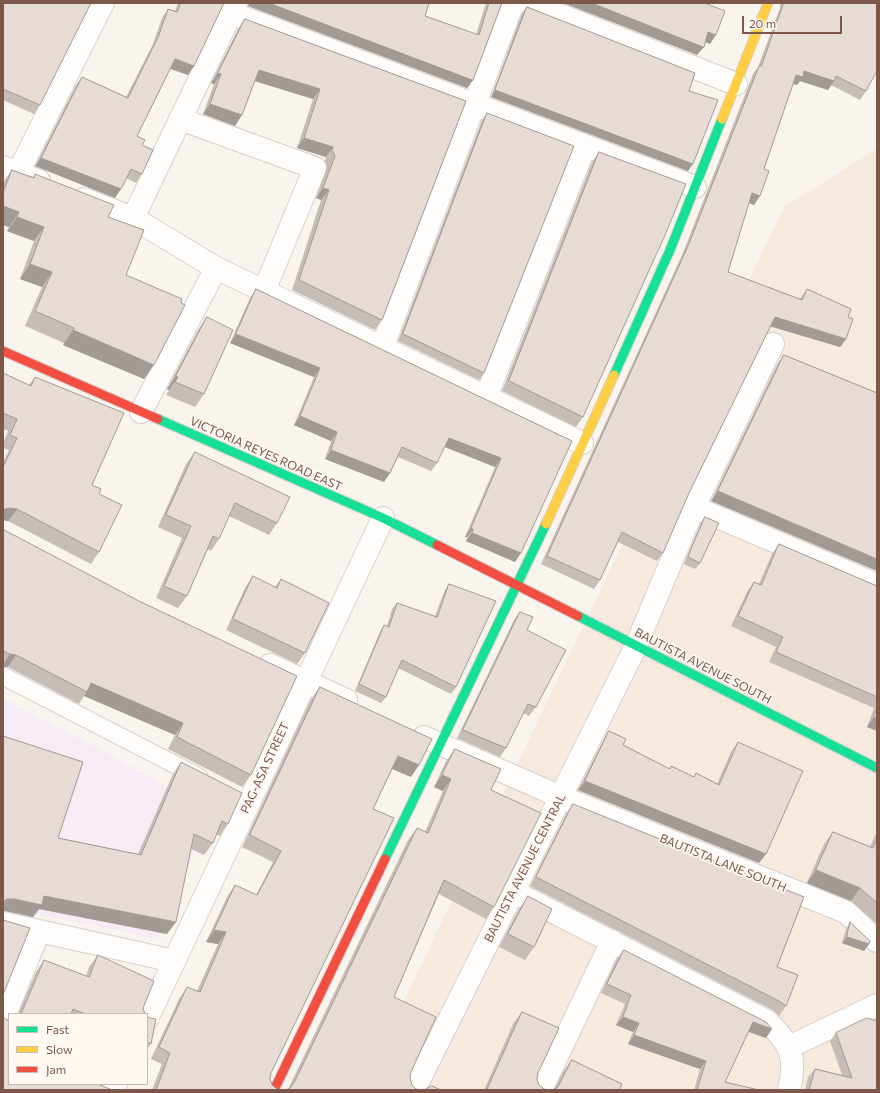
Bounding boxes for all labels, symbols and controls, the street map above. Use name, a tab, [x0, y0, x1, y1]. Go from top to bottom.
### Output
scale bar	[744, 8, 844, 34]
text: 20 m	[749, 16, 776, 30]
street label: VICTORIA REYES ROAD EAST	[188, 414, 344, 494]
street label: BAUTISTA AVENUE SOUTH	[632, 625, 774, 707]
street label: PAG-ASA STREET	[238, 720, 292, 816]
street label: BAUTISTA AVENUE CENTRAL	[481, 791, 569, 945]
street label: BAUTISTA LANE SOUTH	[658, 831, 788, 895]
legend	[8, 1013, 148, 1085]
text: Fast	[46, 1022, 69, 1036]
text: Slow	[46, 1042, 73, 1056]
text: Jam	[46, 1062, 66, 1076]

